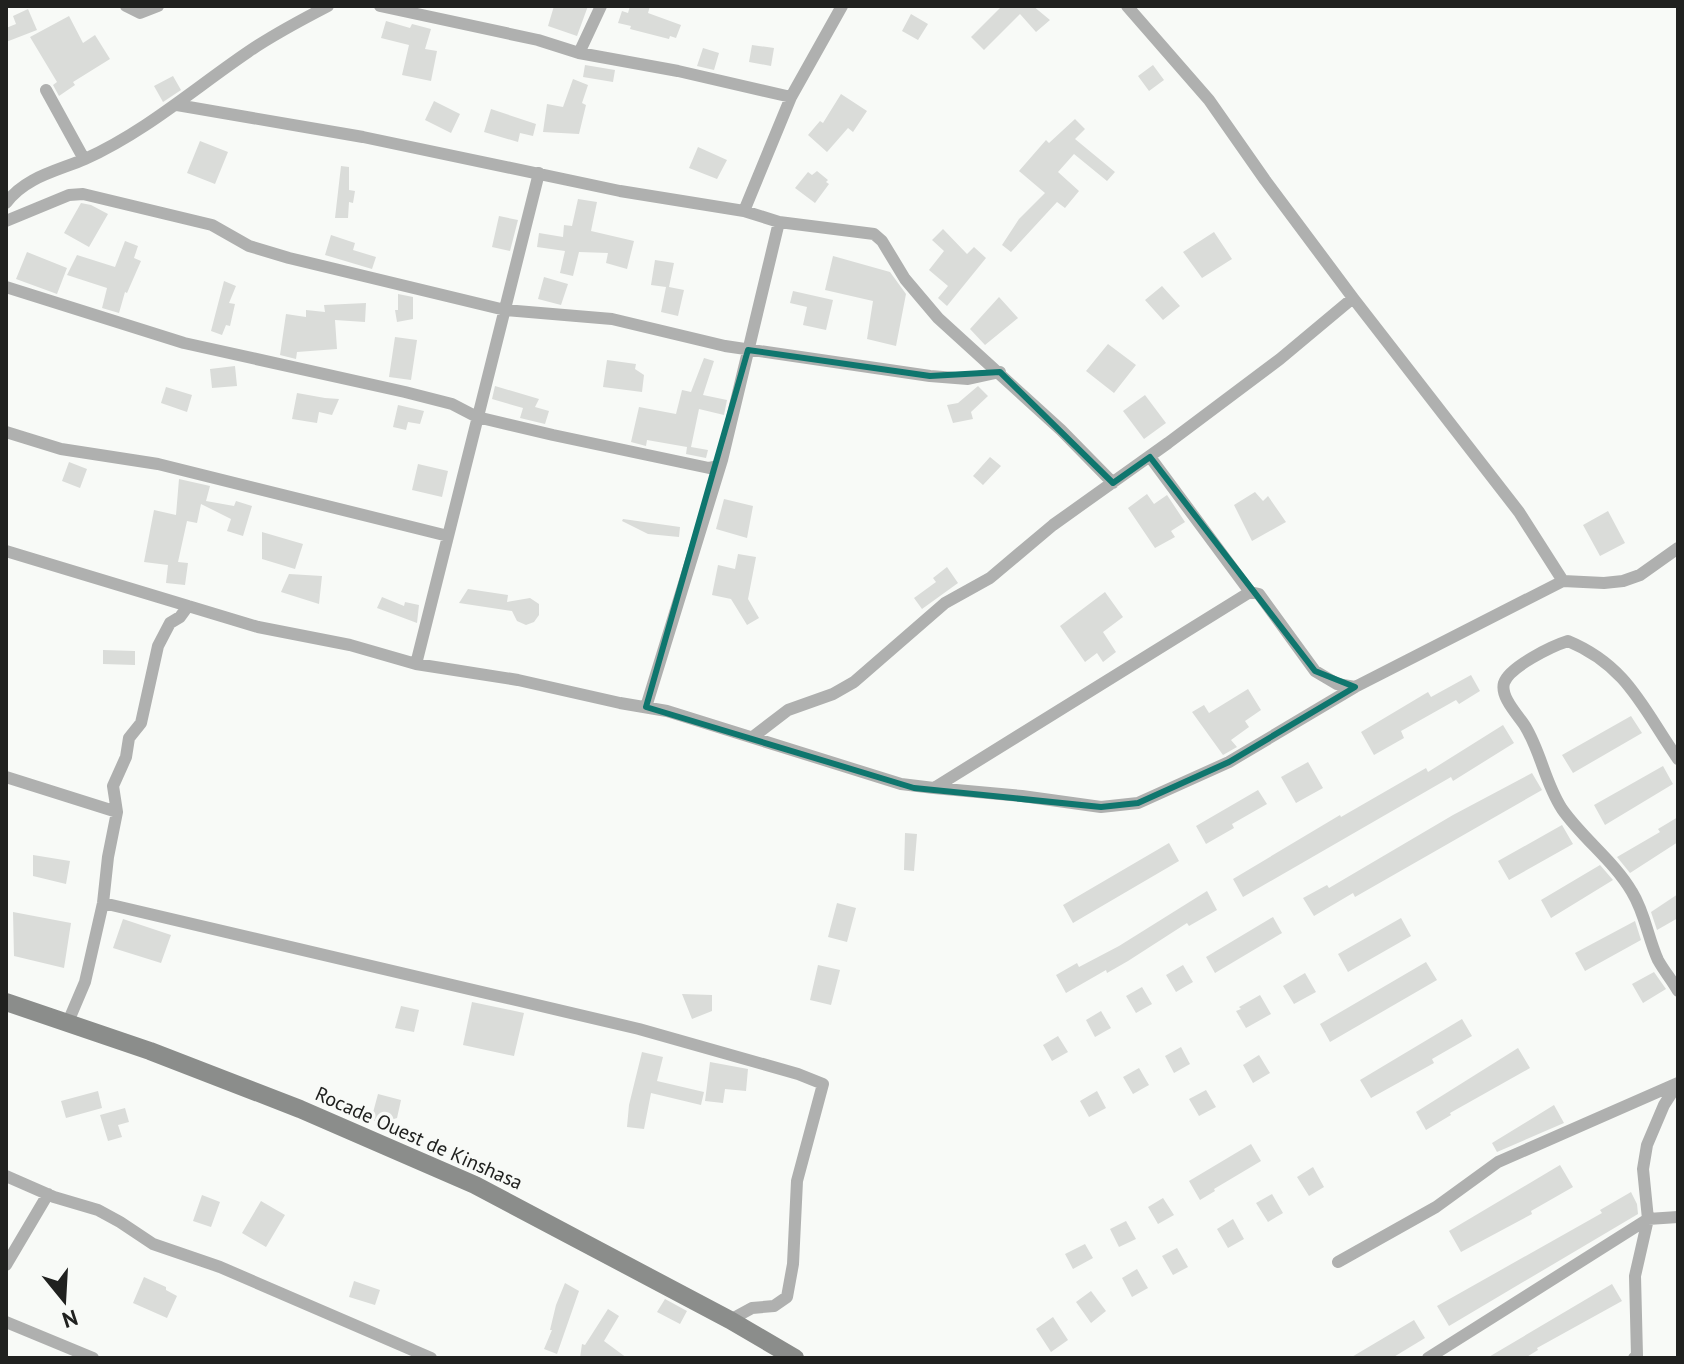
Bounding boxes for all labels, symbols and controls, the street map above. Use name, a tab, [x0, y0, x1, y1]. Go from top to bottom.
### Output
street label: Rocade Ouest de Kinshasa	[311, 1080, 527, 1196]
north arrow	[24, 1260, 104, 1340]
text: N	[59, 1303, 81, 1335]

